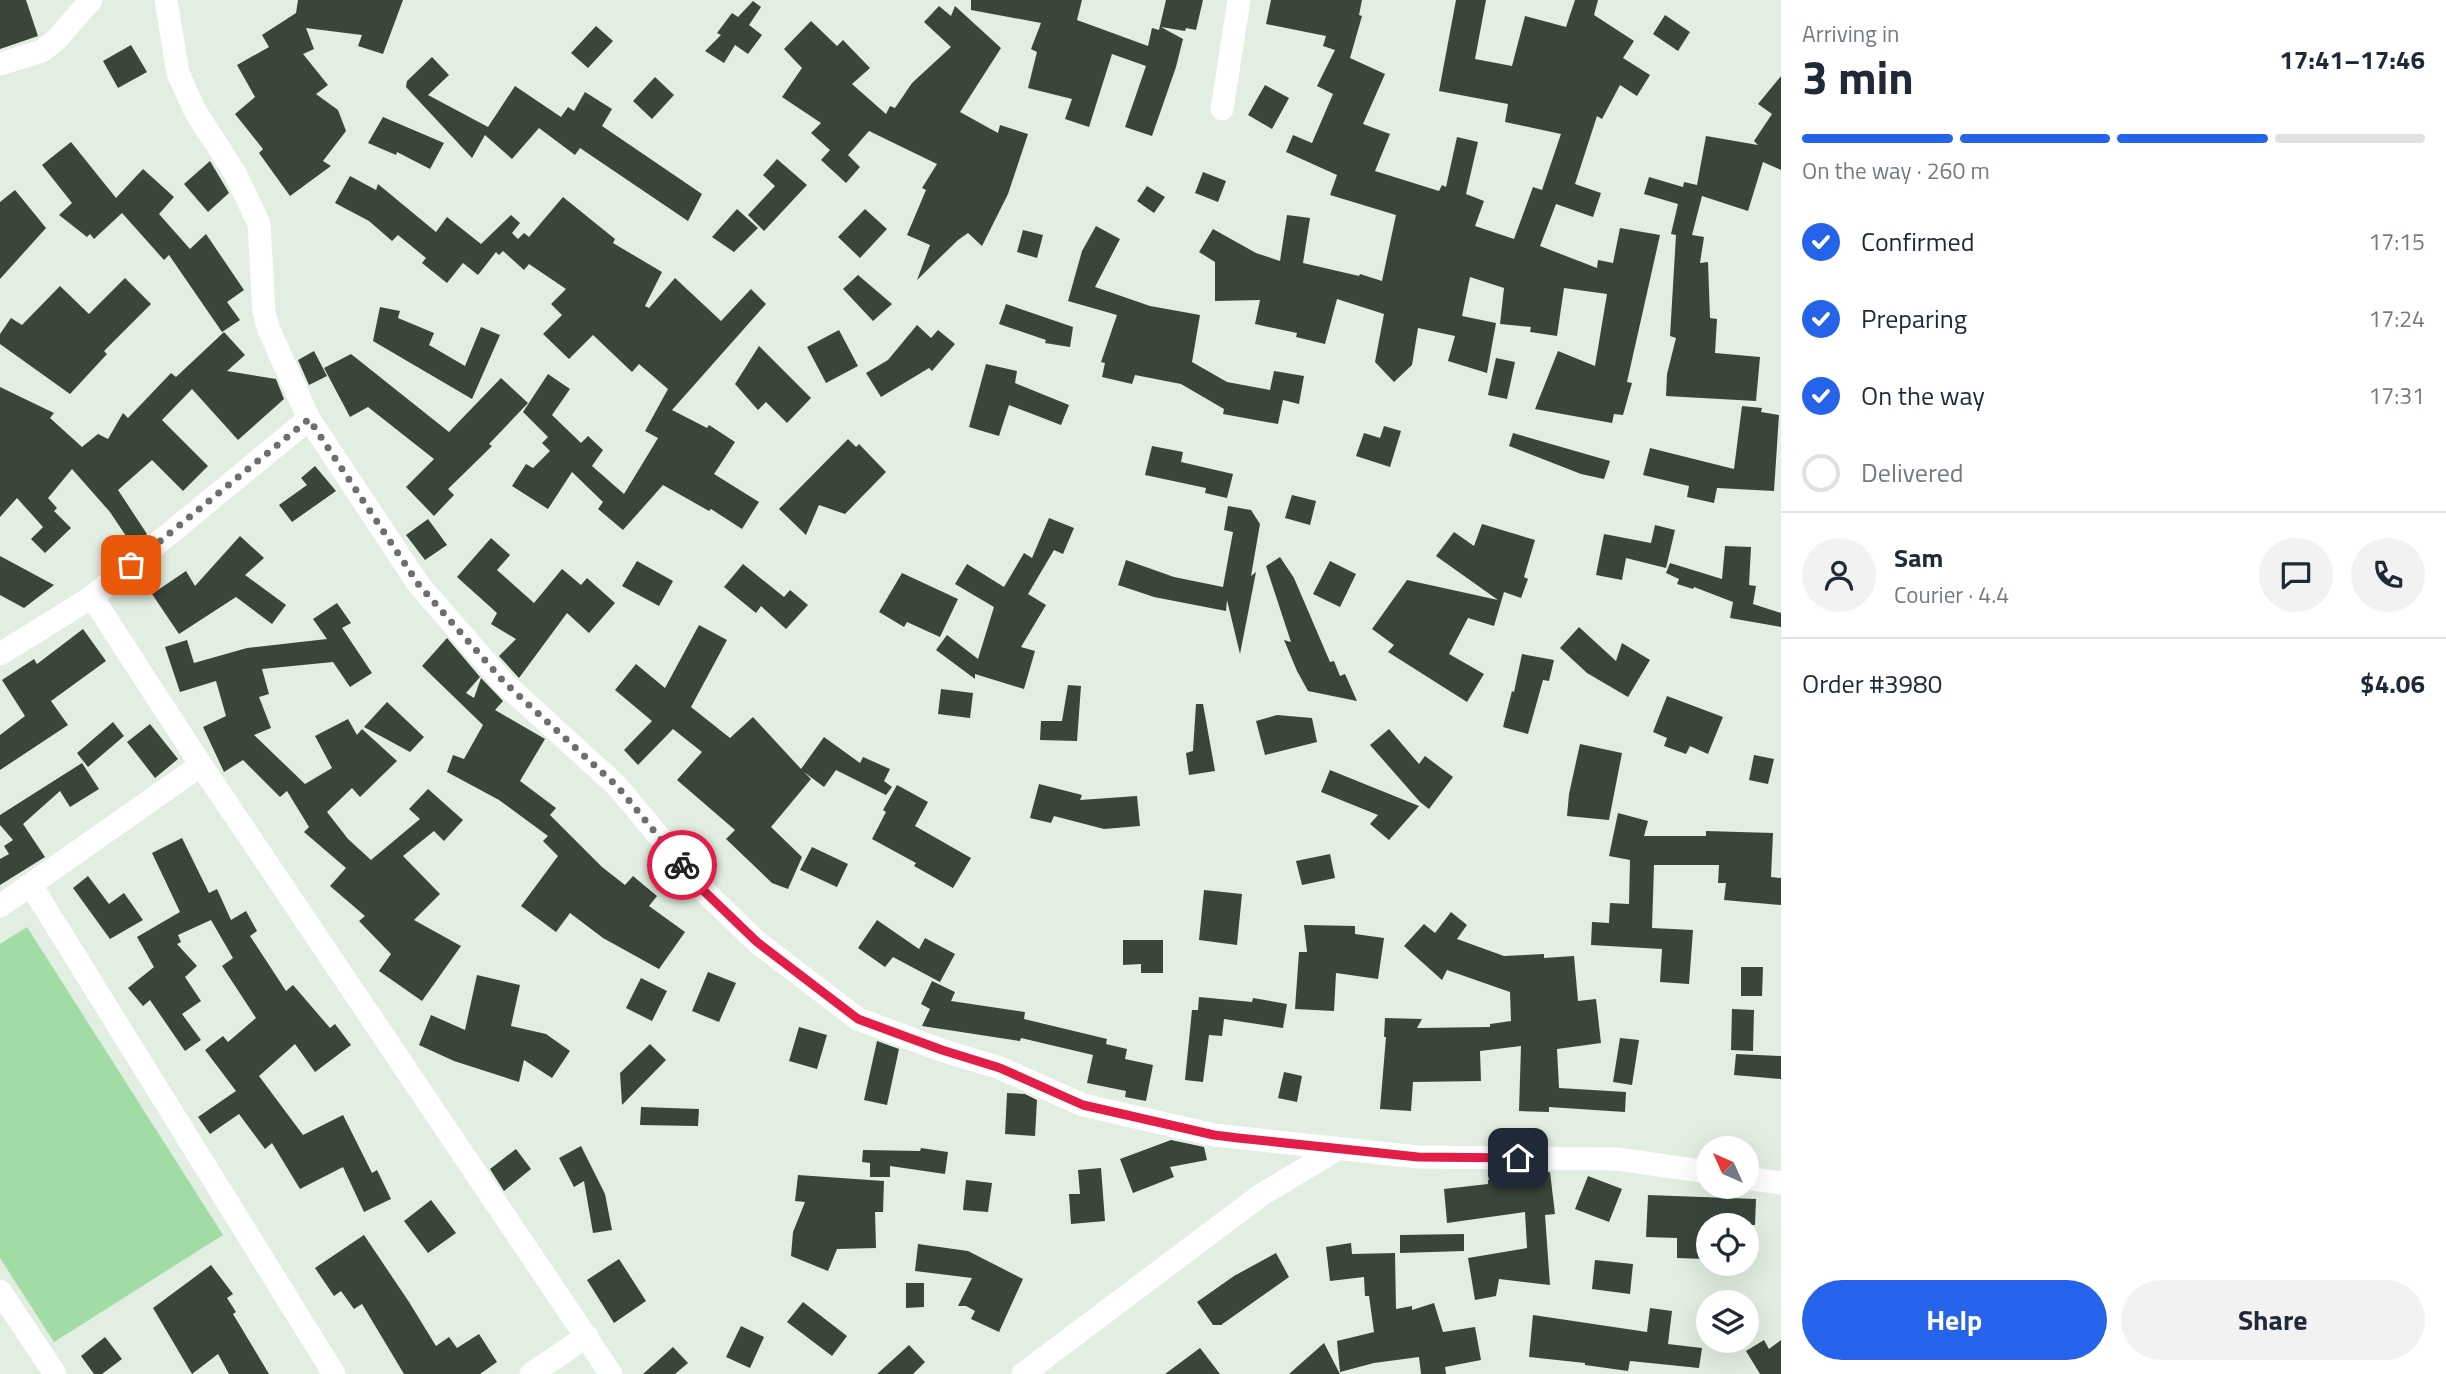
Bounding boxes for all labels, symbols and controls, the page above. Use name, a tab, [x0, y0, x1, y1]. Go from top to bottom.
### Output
text: Arriving in	[1802, 16, 1899, 51]
text: 17:41–17:46	[2279, 40, 2425, 79]
text: 3 min	[1802, 42, 1914, 112]
text: On the way · 260 m	[1802, 153, 1990, 188]
text: Confirmed	[1861, 222, 1975, 261]
icon: check	[1802, 223, 1840, 261]
text: 17:15	[2368, 224, 2425, 259]
text: Preparing	[1861, 299, 1967, 338]
icon: check	[1802, 300, 1840, 338]
text: 17:24	[2368, 301, 2425, 336]
text: On the way	[1861, 376, 1985, 415]
icon: check	[1802, 377, 1840, 415]
text: 17:31	[2368, 378, 2425, 413]
text: Delivered	[1861, 453, 1964, 492]
pin	[101, 535, 161, 595]
button: person	[1802, 538, 1876, 612]
text: Sam	[1894, 538, 1943, 577]
button: chat	[2259, 538, 2333, 612]
button: phone	[2351, 538, 2425, 612]
icon: bag	[112, 546, 150, 584]
text: Courier · 4.4	[1894, 577, 2009, 612]
text: Order #3980	[1802, 664, 1942, 703]
text: $4.06	[2360, 664, 2425, 703]
courier	[647, 830, 717, 900]
icon: bike	[663, 846, 701, 884]
pin	[1488, 1128, 1548, 1188]
north arrow	[1696, 1136, 1759, 1199]
map controls	[1696, 1136, 1759, 1353]
icon: home	[1499, 1139, 1537, 1177]
button: locate	[1696, 1213, 1759, 1276]
button: Help	[1802, 1280, 2107, 1360]
button: Share	[2121, 1280, 2425, 1360]
button: layers	[1696, 1290, 1759, 1353]

